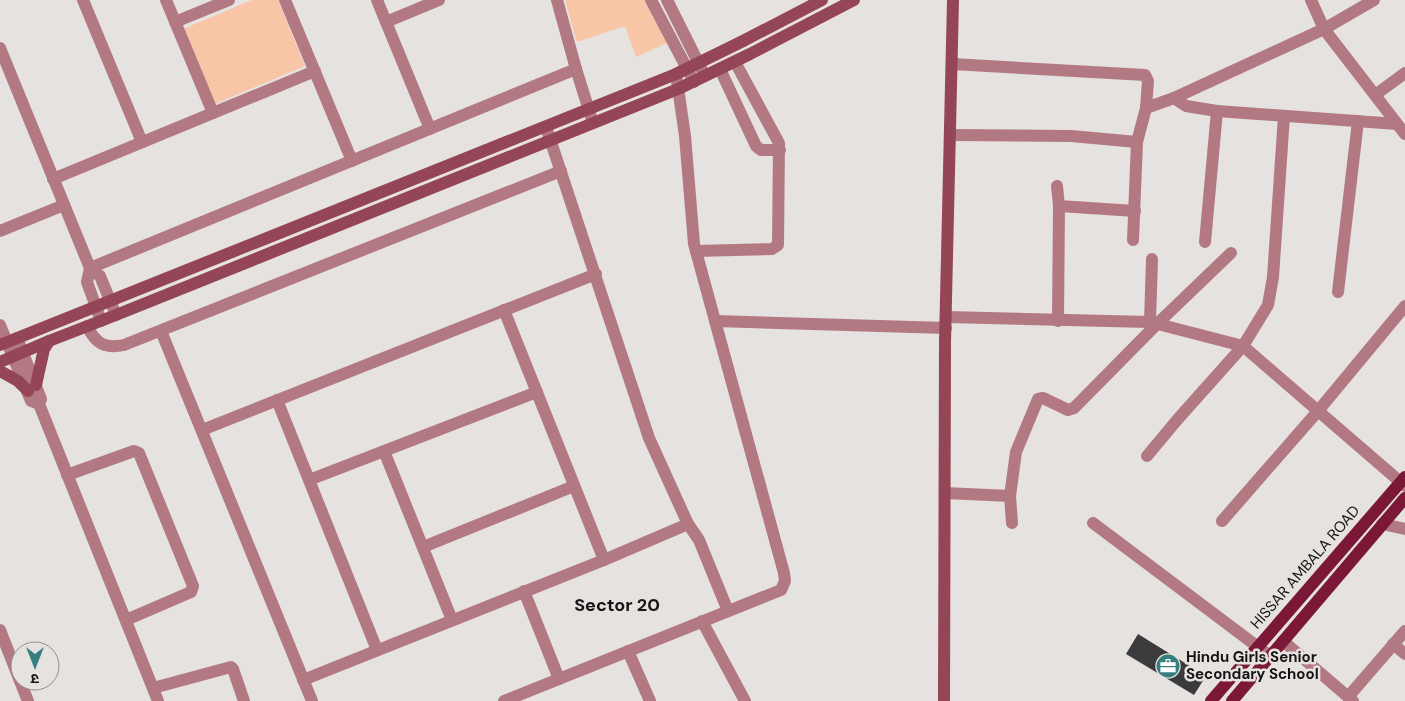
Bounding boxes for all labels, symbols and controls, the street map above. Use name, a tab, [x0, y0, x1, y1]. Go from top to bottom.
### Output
street label: HISSAR AMBALA ROAD	[1246, 501, 1364, 633]
district label: Sector 20	[574, 593, 660, 617]
north arrow	[10, 641, 60, 691]
place label: Hindu Girls Senior Secondary School	[1186, 647, 1319, 684]
office icon: Hindu Girls Senior Secondary School	[1155, 653, 1181, 679]
text: उ	[30, 670, 39, 688]

